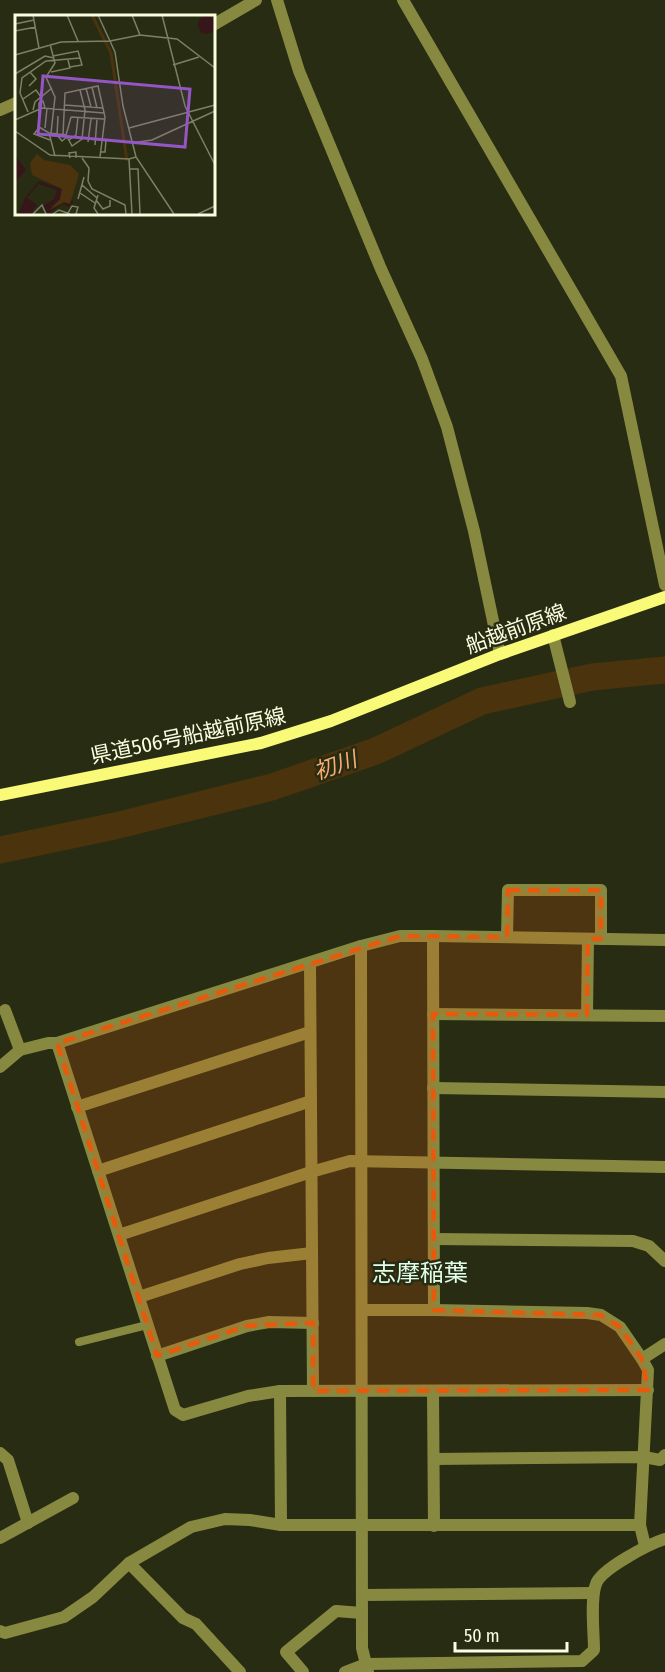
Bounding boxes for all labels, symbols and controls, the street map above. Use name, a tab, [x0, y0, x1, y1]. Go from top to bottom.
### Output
inset map	[15, 15, 214, 214]
street label: 船越前原線	[462, 599, 570, 659]
street label: 県道506号船越前原線	[88, 703, 288, 769]
water label: 初川	[310, 745, 362, 785]
district label: 志摩稲葉	[372, 1259, 468, 1287]
scale bar	[455, 1615, 568, 1653]
text: 50 m	[464, 1625, 500, 1647]

